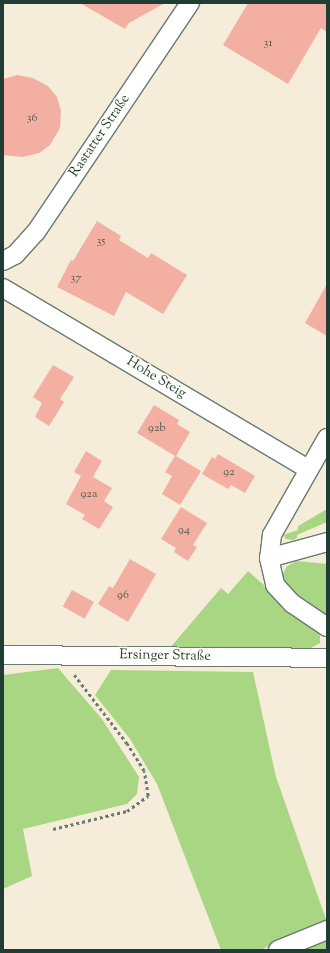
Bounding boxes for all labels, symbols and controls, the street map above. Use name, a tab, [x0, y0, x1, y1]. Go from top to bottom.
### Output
house number: 31	[264, 37, 272, 51]
street label: Rastatter Straße	[66, 91, 134, 181]
house number: 36	[27, 112, 37, 126]
house number: 35	[97, 235, 105, 249]
house number: 37	[71, 272, 81, 286]
street label: Hohe Steig	[123, 354, 189, 402]
house number: 92b	[148, 422, 166, 436]
house number: 92	[223, 466, 235, 480]
house number: 92a	[81, 488, 97, 502]
house number: 94	[178, 524, 190, 538]
house number: 96	[117, 589, 129, 603]
street label: Ersinger Straße	[119, 647, 211, 665]

